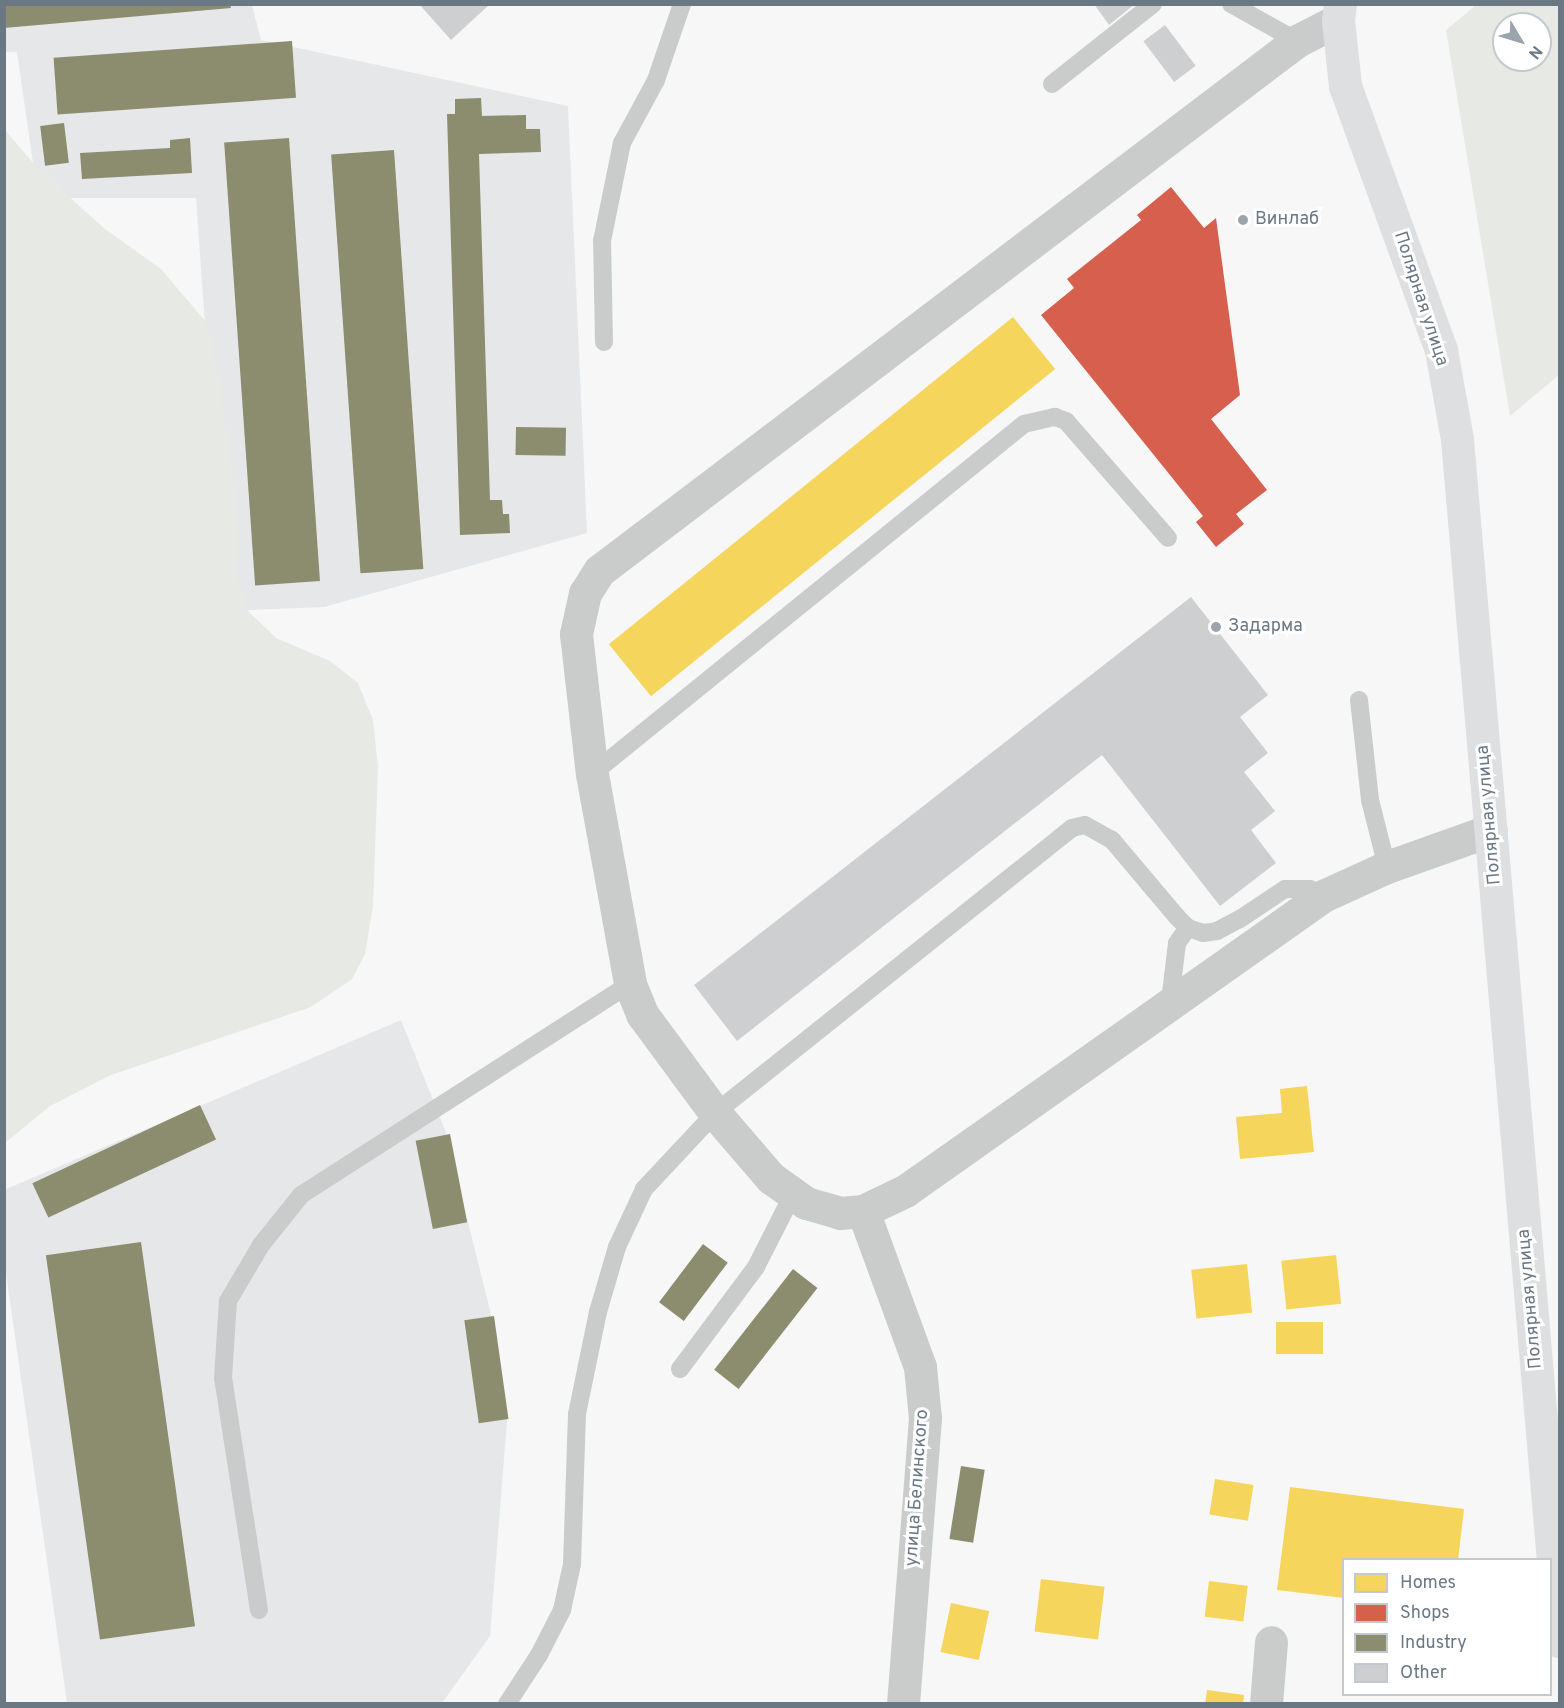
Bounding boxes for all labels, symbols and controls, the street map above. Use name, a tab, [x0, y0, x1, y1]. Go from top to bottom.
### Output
north arrow	[1492, 12, 1552, 72]
text: N	[1523, 41, 1546, 63]
place label: Винлаб	[1255, 209, 1319, 231]
marker: Винлаб	[1236, 213, 1250, 227]
street label: Полярная улица	[1388, 229, 1452, 369]
place label: Задарма	[1228, 616, 1303, 638]
marker: Задарма	[1209, 620, 1223, 634]
street label: Полярная улица	[1473, 744, 1507, 886]
street label: Полярная улица	[1514, 1228, 1548, 1370]
street label: улица Белинского	[902, 1409, 934, 1567]
legend	[1342, 1558, 1552, 1696]
text: Homes	[1400, 1572, 1456, 1595]
text: Shops	[1400, 1602, 1450, 1625]
text: Industry	[1400, 1632, 1467, 1655]
text: Other	[1400, 1662, 1447, 1685]

